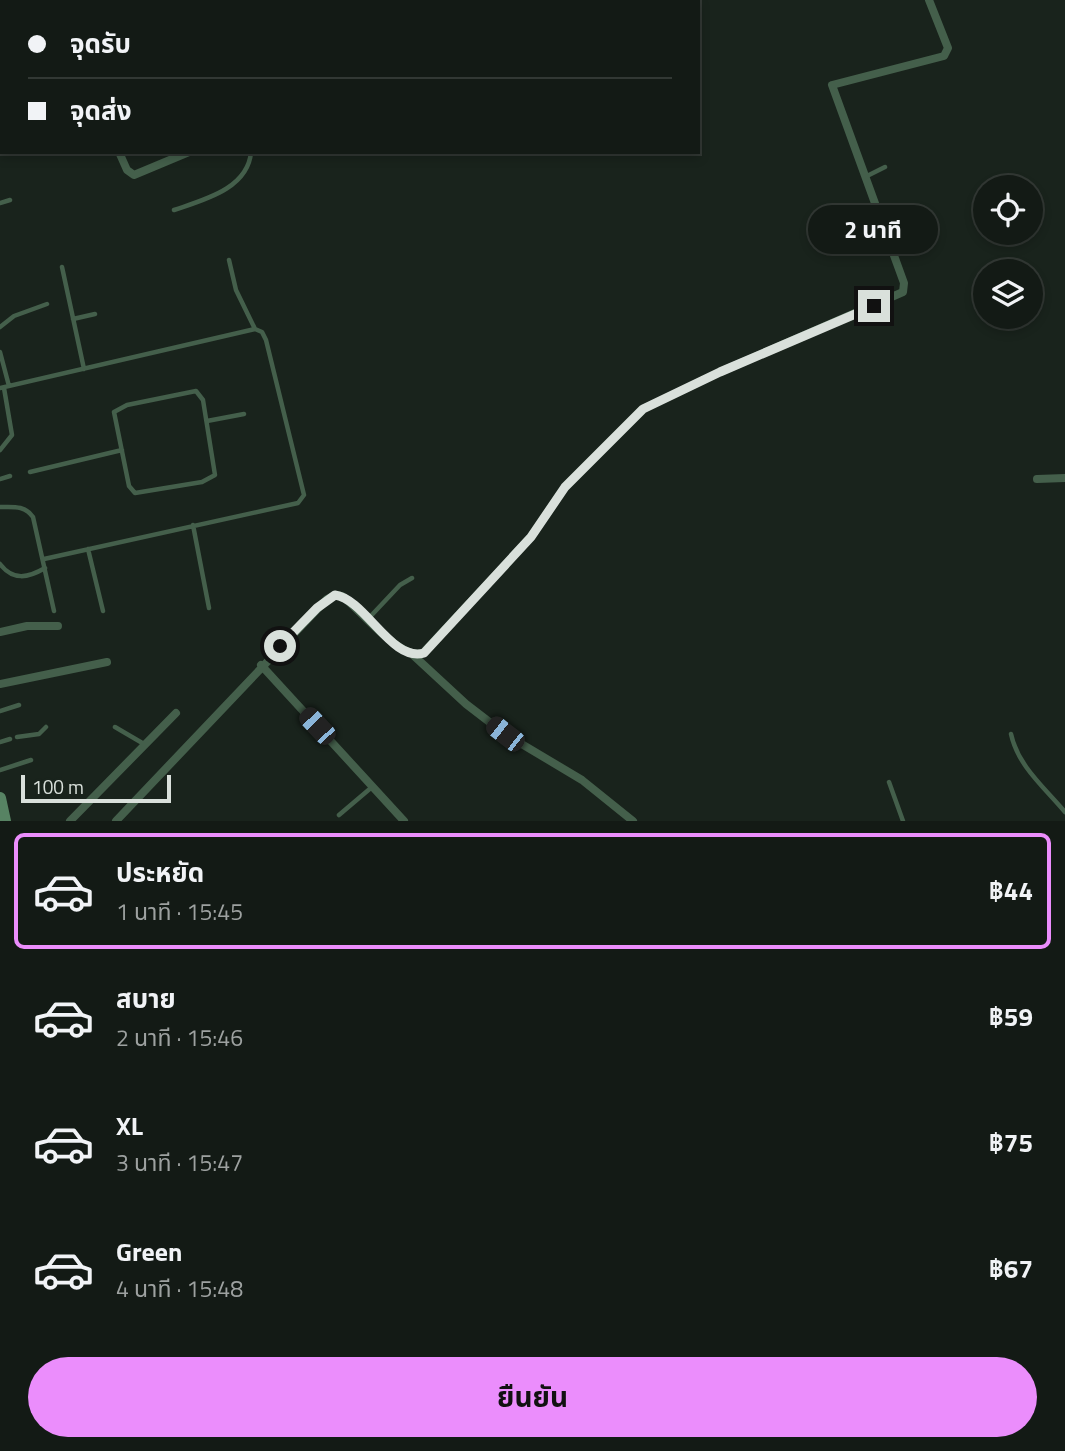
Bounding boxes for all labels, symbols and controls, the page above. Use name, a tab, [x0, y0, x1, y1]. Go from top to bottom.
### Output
text: จุดรับ	[70, 24, 131, 63]
text: จุดส่ง	[70, 91, 132, 130]
map controls	[973, 175, 1043, 329]
button: locate	[973, 175, 1043, 245]
callout: 2 นาที	[809, 204, 939, 254]
text: 2 นาที	[844, 212, 902, 247]
button: layers	[973, 259, 1043, 329]
route end	[858, 290, 890, 322]
route start	[264, 630, 296, 662]
car	[295, 703, 340, 749]
car	[482, 713, 529, 755]
scale bar	[21, 772, 172, 804]
text: 100 m	[32, 772, 84, 801]
text: ประหยัด	[116, 853, 204, 892]
icon: car	[32, 860, 95, 923]
text: ฿44	[989, 871, 1033, 910]
text: 1 นาที · 15:45	[116, 894, 243, 929]
text: สบาย	[116, 979, 176, 1018]
icon: car	[32, 986, 95, 1049]
text: ฿59	[989, 997, 1033, 1036]
text: 2 นาที · 15:46	[116, 1020, 243, 1055]
text: XL	[116, 1106, 143, 1145]
icon: car	[32, 1112, 95, 1175]
text: ฿75	[989, 1123, 1033, 1162]
text: 3 นาที · 15:47	[116, 1145, 243, 1180]
text: Green	[116, 1232, 182, 1271]
icon: car	[32, 1238, 95, 1301]
text: ฿67	[989, 1249, 1033, 1288]
text: 4 นาที · 15:48	[116, 1271, 243, 1306]
button: ยืนยัน	[28, 1357, 1037, 1437]

